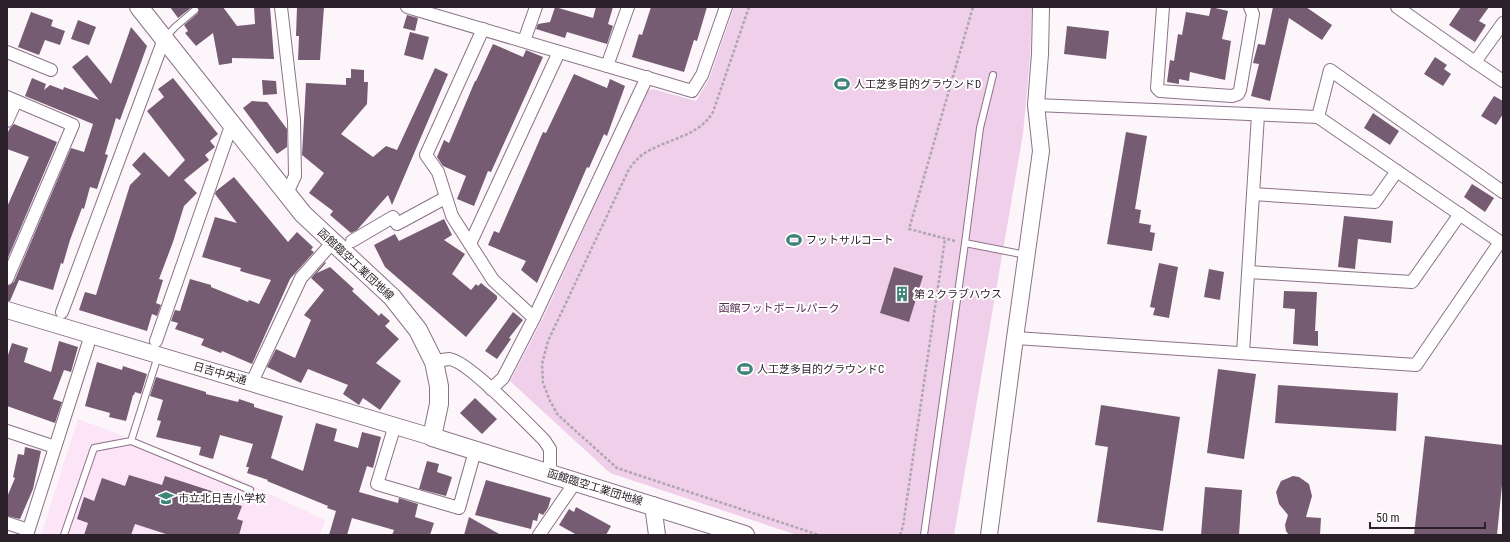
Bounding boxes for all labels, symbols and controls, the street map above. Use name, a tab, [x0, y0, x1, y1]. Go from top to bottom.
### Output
sports icon: 人工芝多目的グラウンドD	[833, 75, 851, 93]
place label: 人工芝多目的グラウンドD	[854, 78, 981, 91]
street label: 函館臨空工業団地線	[315, 226, 396, 303]
sports icon: フットサルコート	[785, 231, 803, 249]
place label: フットサルコート	[806, 234, 894, 247]
building icon: 第２クラブハウス	[893, 285, 911, 303]
place label: 第２クラブハウス	[914, 288, 1002, 301]
park label: 函館フットボールパーク	[719, 302, 840, 315]
street label: 日吉中央通	[192, 360, 248, 387]
sports icon: 人工芝多目的グラウンドC	[736, 360, 754, 378]
place label: 人工芝多目的グラウンドC	[757, 363, 884, 376]
street label: 函館臨空工業団地線	[546, 467, 644, 508]
school or university icon: 市立北日吉小学校	[157, 489, 175, 507]
place label: 市立北日吉小学校	[178, 492, 266, 505]
scale bar	[1370, 504, 1485, 530]
text: 50 m	[1376, 511, 1400, 525]

